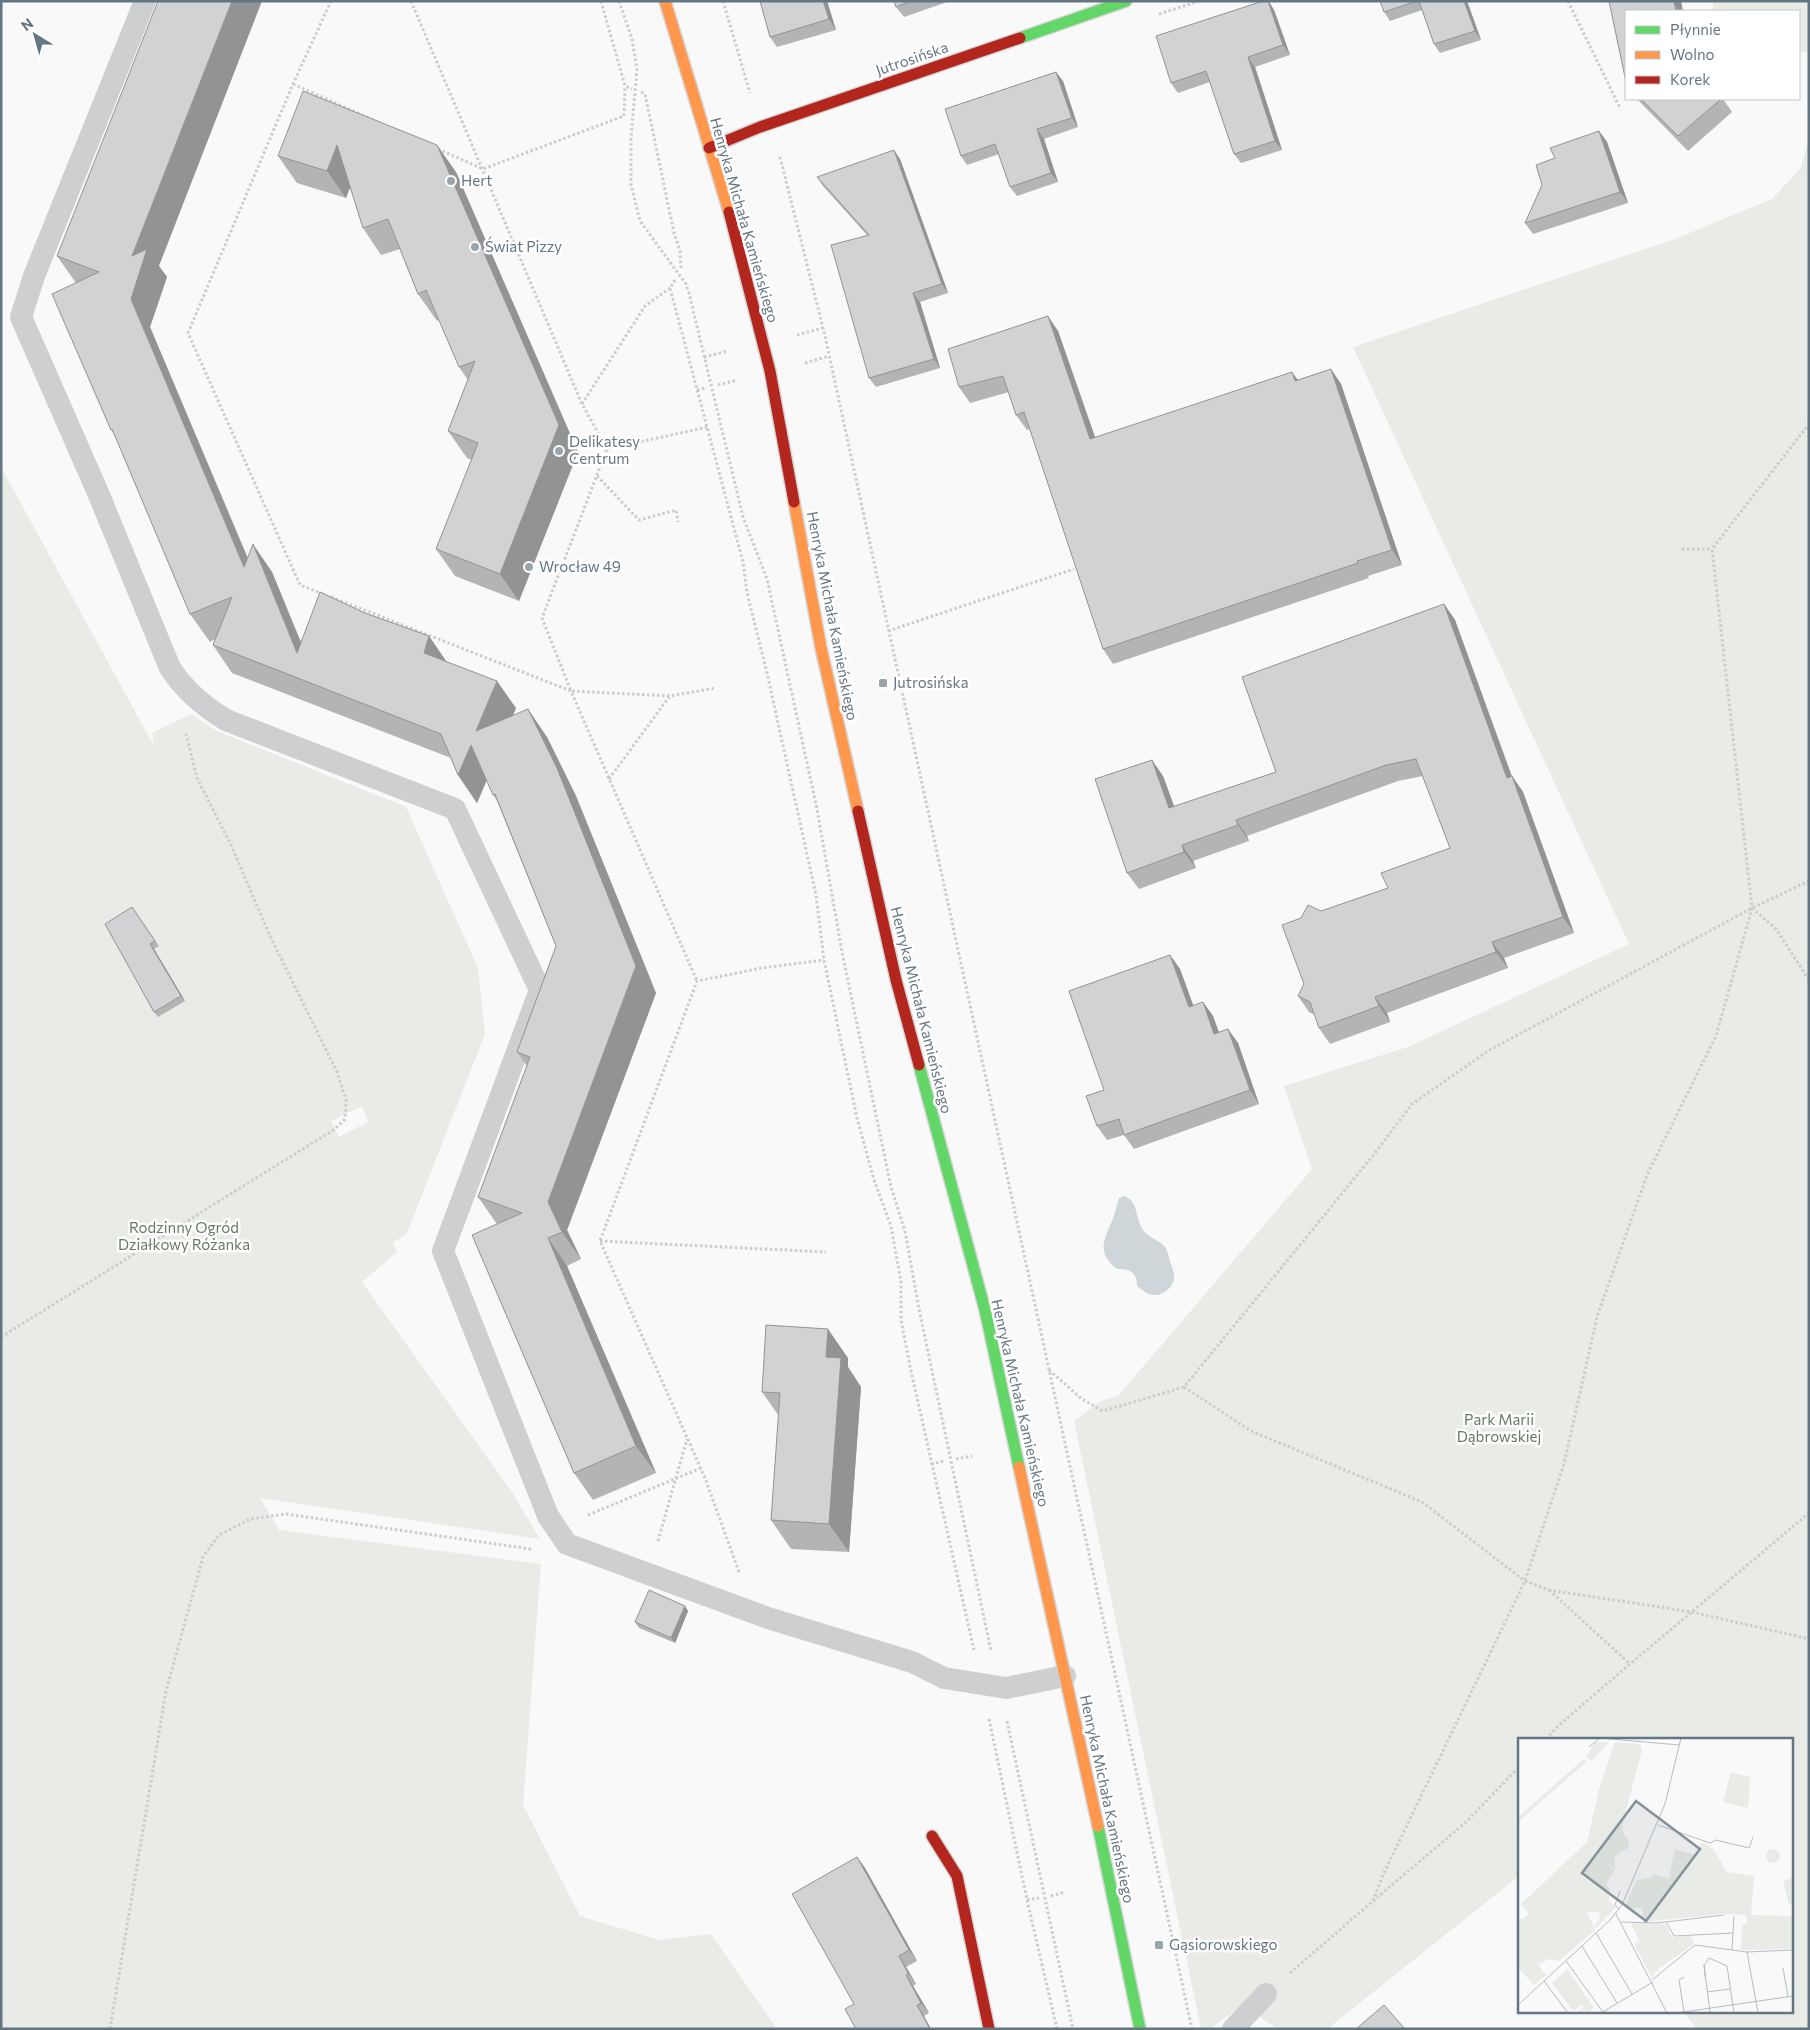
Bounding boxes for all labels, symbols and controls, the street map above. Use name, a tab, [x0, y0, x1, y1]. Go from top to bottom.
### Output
north arrow	[10, 10, 60, 60]
legend	[1625, 10, 1800, 100]
text: N	[18, 14, 36, 34]
text: Płynnie	[1670, 20, 1721, 38]
street label: Jutrosińska	[873, 37, 950, 79]
text: Wolno	[1670, 45, 1715, 63]
text: Korek	[1670, 70, 1710, 88]
street label: Henryka Michała Kamieńskiego	[707, 115, 783, 324]
place label: Hert	[461, 171, 492, 189]
marker: Hert	[445, 175, 457, 187]
place label: Świat Pizzy	[485, 236, 562, 255]
marker: Świat Pizzy	[469, 241, 481, 253]
place label: Delikatesy Centrum	[569, 432, 640, 467]
marker: Delikatesy Centrum	[553, 445, 565, 457]
street label: Henryka Michała Kamieńskiego	[804, 510, 862, 722]
place label: Wrocław 49	[539, 557, 621, 575]
marker: Wrocław 49	[523, 561, 535, 573]
place label: Jutrosińska	[893, 673, 969, 691]
marker: Jutrosińska	[877, 677, 889, 689]
street label: Henryka Michała Kamieńskiego	[888, 904, 956, 1115]
park label: Rodzinny Ogród Działkowy Różanka	[118, 1218, 250, 1253]
street label: Henryka Michała Kamieńskiego	[988, 1297, 1054, 1508]
park label: Park Marii Dąbrowskiej	[1457, 1410, 1541, 1445]
street label: Henryka Michała Kamieńskiego	[1077, 1693, 1139, 1905]
inset map	[1518, 1738, 1792, 2012]
place label: Gąsiorowskiego	[1169, 1935, 1278, 1953]
marker: Gąsiorowskiego	[1153, 1939, 1165, 1951]

